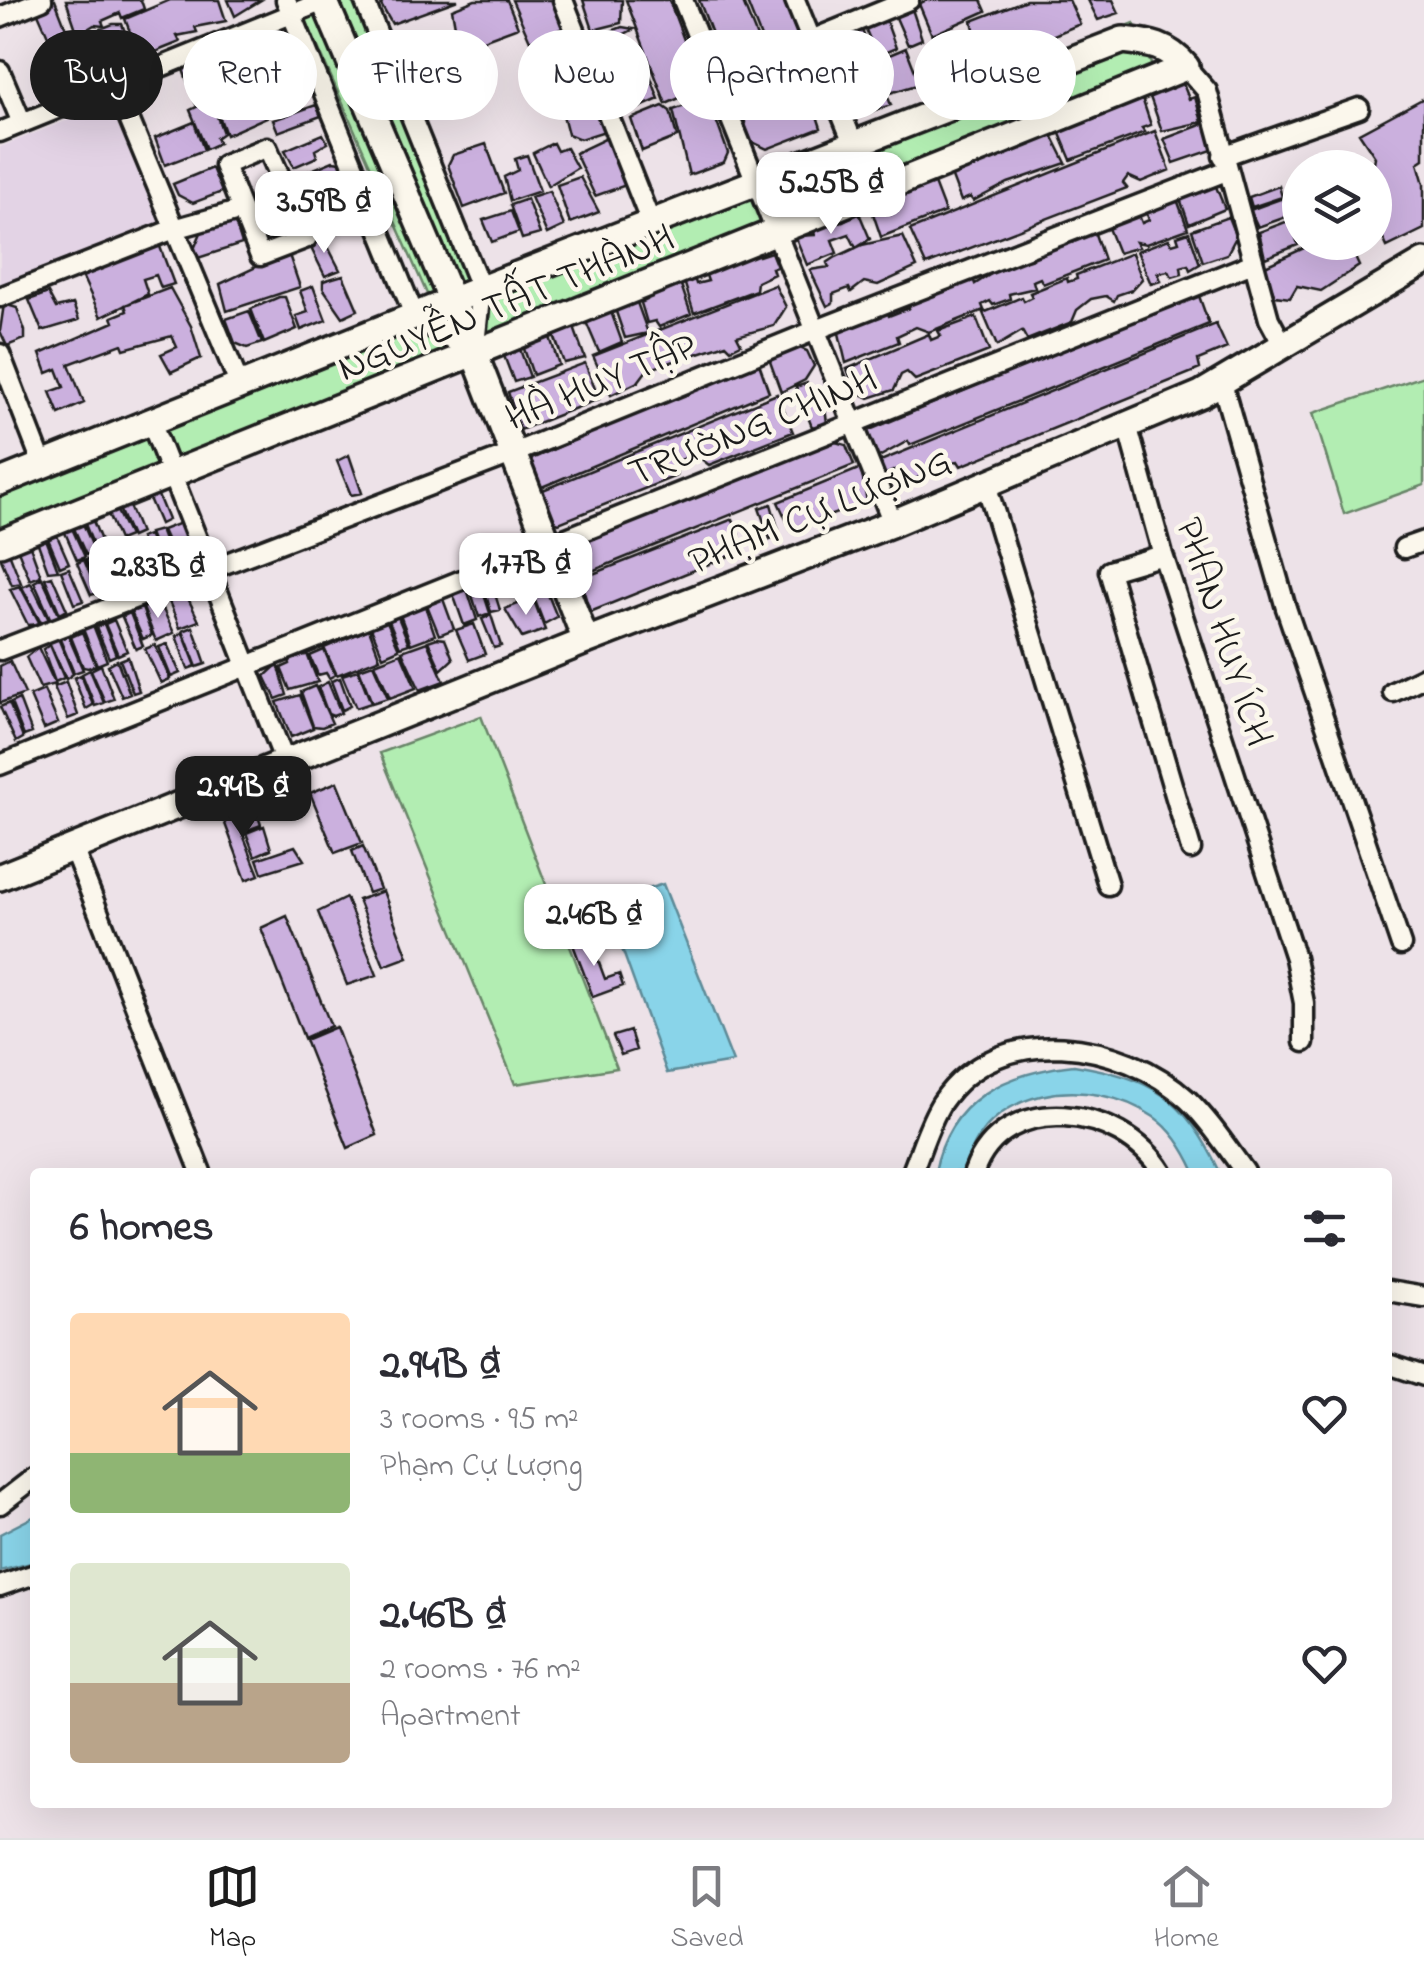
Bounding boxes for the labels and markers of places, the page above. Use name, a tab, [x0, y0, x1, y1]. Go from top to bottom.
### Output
pin: 5.25B ₫	[739, 152, 923, 237]
pin: 3.59B ₫	[232, 171, 416, 256]
pin: 1.77B ₫	[434, 533, 618, 618]
pin: 2.83B ₫	[66, 536, 250, 621]
pin: 2.94B ₫	[151, 756, 335, 841]
pin: 2.46B ₫	[502, 884, 686, 969]

